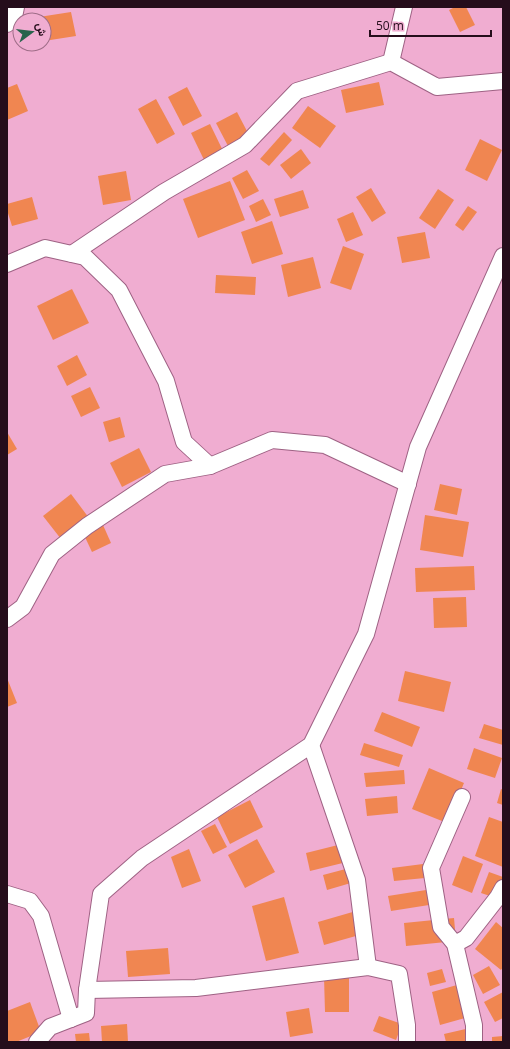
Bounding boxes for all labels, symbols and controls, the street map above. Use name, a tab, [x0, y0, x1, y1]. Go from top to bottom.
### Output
north arrow	[12, 12, 52, 52]
scale bar	[370, 12, 491, 38]
text: 50 m	[376, 17, 404, 34]
text: ش	[33, 21, 51, 38]

